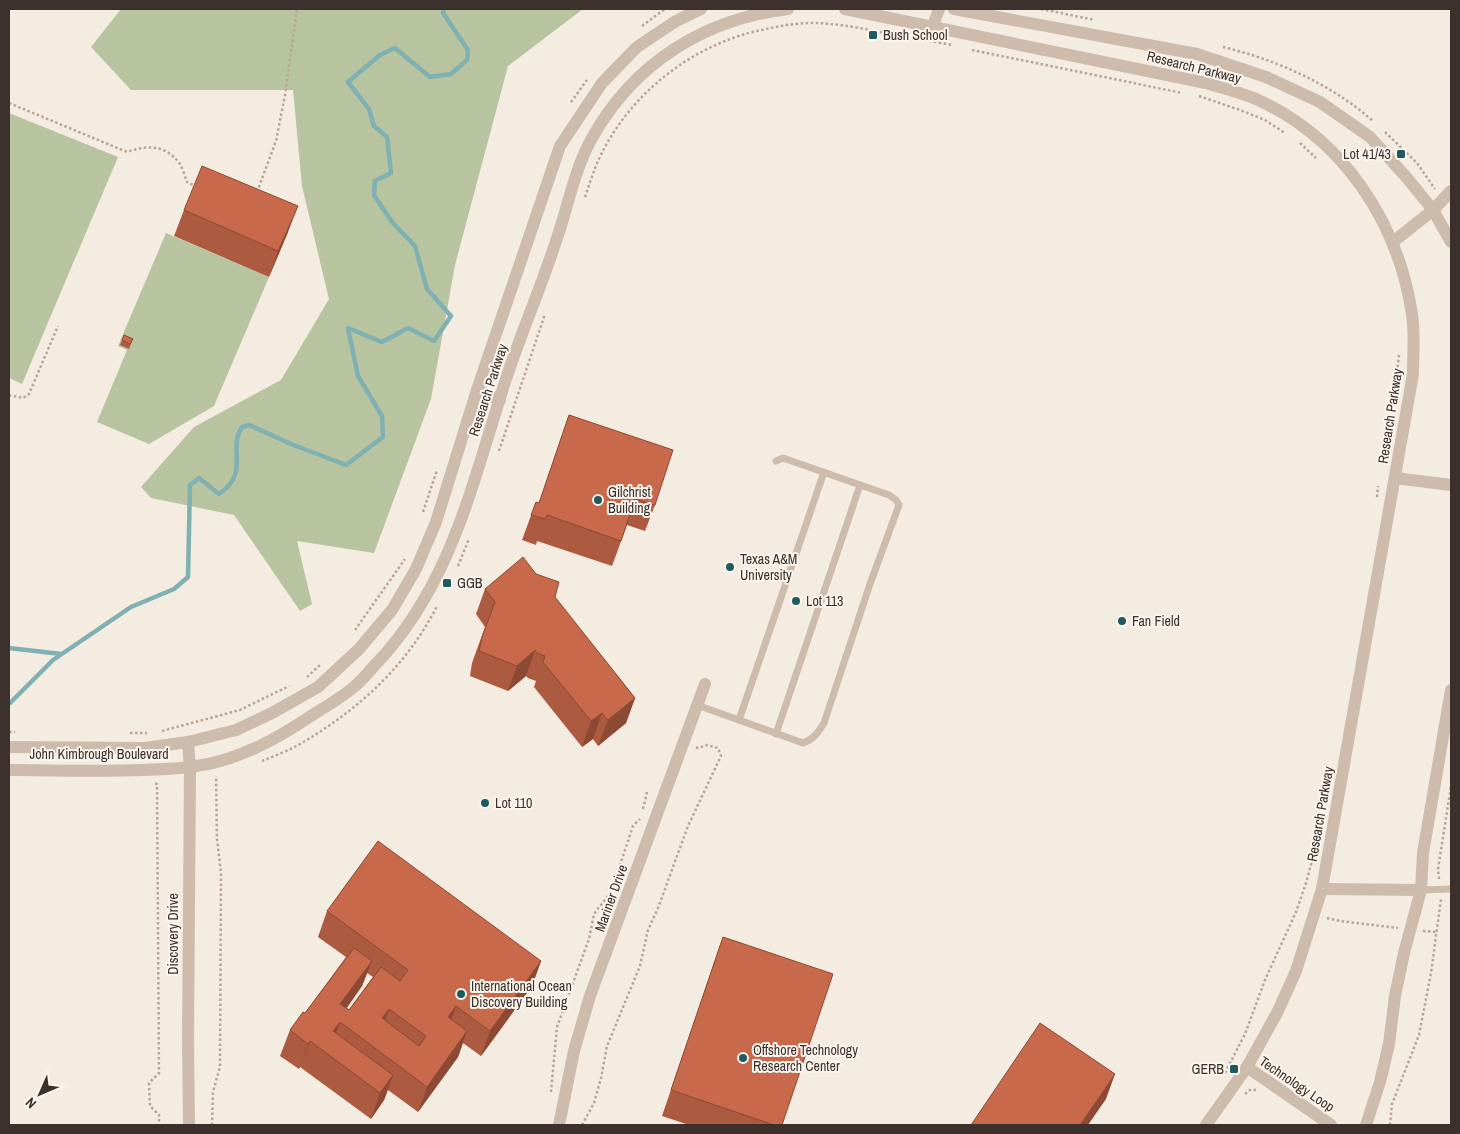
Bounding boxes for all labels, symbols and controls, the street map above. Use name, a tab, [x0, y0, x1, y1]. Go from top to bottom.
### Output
place label: Bush School	[883, 26, 947, 44]
marker: Bush School	[867, 29, 879, 41]
street label: Research Parkway	[1145, 47, 1243, 87]
place label: Lot 41/43	[1343, 145, 1391, 163]
marker: Lot 41/43	[1395, 148, 1407, 160]
street label: Research Parkway	[465, 341, 512, 439]
street label: Research Parkway	[1374, 367, 1406, 465]
place label: Gilchrist Building	[608, 483, 651, 517]
marker: Gilchrist Building	[592, 494, 604, 506]
place label: Texas A&M University	[740, 550, 797, 584]
marker: Texas A&M University	[724, 561, 736, 573]
place label: GGB	[457, 574, 483, 592]
marker: GGB	[441, 577, 453, 589]
place label: Lot 113	[806, 592, 843, 610]
marker: Lot 113	[790, 595, 802, 607]
place label: Fan Field	[1132, 612, 1180, 630]
marker: Fan Field	[1116, 615, 1128, 627]
street label: John Kimbrough Boulevard	[29, 745, 169, 763]
street label: Research Parkway	[1303, 765, 1337, 863]
place label: Lot 110	[495, 794, 532, 812]
marker: Lot 110	[479, 797, 491, 809]
street label: Mariner Drive	[591, 862, 631, 934]
street label: Discovery Drive	[164, 893, 182, 975]
place label: International Ocean Discovery Building	[471, 977, 572, 1011]
marker: International Ocean Discovery Building	[455, 988, 467, 1000]
place label: Offshore Technology Research Center	[753, 1041, 858, 1075]
marker: Offshore Technology Research Center	[737, 1052, 749, 1064]
street label: Technology Loop	[1256, 1052, 1338, 1116]
place label: GERB	[1191, 1060, 1224, 1078]
marker: GERB	[1228, 1063, 1240, 1075]
north arrow	[15, 1069, 65, 1119]
text: N	[22, 1094, 40, 1112]

